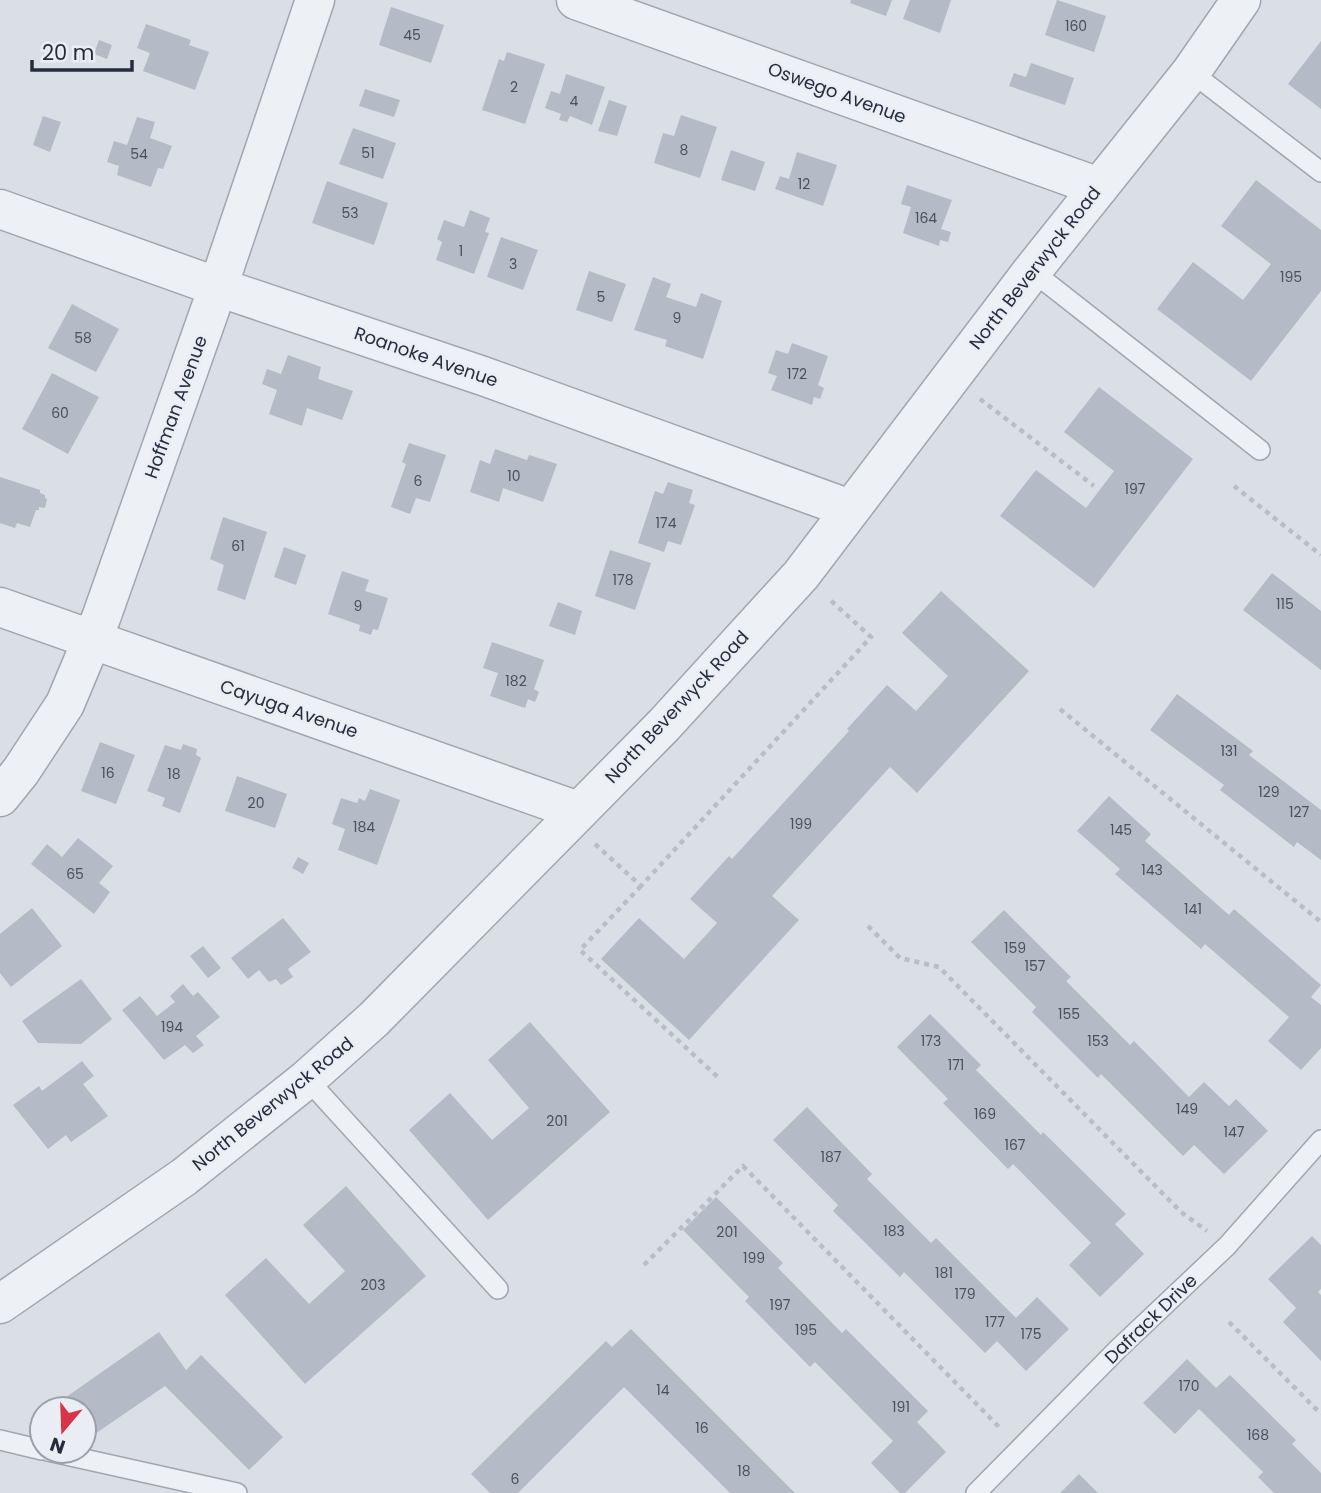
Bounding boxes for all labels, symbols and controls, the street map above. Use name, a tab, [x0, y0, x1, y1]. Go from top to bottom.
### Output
house number: 160	[1065, 16, 1087, 36]
house number: 45	[403, 25, 421, 45]
scale bar	[32, 28, 131, 72]
text: 20 m	[42, 38, 95, 67]
street label: Oswego Avenue	[765, 56, 910, 129]
house number: 2	[510, 77, 518, 97]
house number: 4	[570, 91, 579, 111]
house number: 8	[680, 140, 689, 160]
house number: 51	[361, 143, 375, 163]
house number: 54	[130, 144, 148, 164]
house number: 12	[798, 174, 810, 194]
street label: North Beverwyck Road	[963, 181, 1106, 354]
house number: 53	[341, 203, 359, 223]
house number: 164	[915, 208, 937, 228]
house number: 1	[459, 241, 463, 261]
house number: 3	[509, 254, 517, 274]
house number: 195	[1280, 267, 1302, 287]
house number: 5	[597, 287, 605, 307]
house number: 9	[673, 308, 681, 328]
street label: Roanoke Avenue	[351, 320, 501, 393]
house number: 58	[74, 328, 92, 348]
street label: Hoffman Avenue	[138, 332, 213, 482]
house number: 172	[787, 364, 807, 384]
house number: 60	[51, 403, 69, 423]
house number: 10	[507, 466, 521, 486]
house number: 6	[414, 471, 423, 491]
house number: 197	[1125, 479, 1146, 499]
house number: 174	[656, 513, 677, 533]
house number: 61	[231, 536, 245, 556]
house number: 178	[613, 570, 634, 590]
house number: 115	[1276, 594, 1294, 614]
house number: 9	[354, 596, 362, 616]
street label: North Beverwyck Road	[599, 625, 754, 789]
house number: 182	[505, 671, 527, 691]
street label: Cayuga Avenue	[217, 673, 362, 744]
house number: 131	[1220, 741, 1238, 761]
house number: 16	[101, 763, 115, 783]
house number: 18	[167, 764, 181, 784]
house number: 129	[1258, 782, 1280, 802]
house number: 20	[248, 793, 264, 813]
house number: 127	[1289, 802, 1309, 822]
house number: 199	[790, 814, 812, 834]
house number: 184	[353, 817, 375, 837]
house number: 145	[1110, 820, 1132, 840]
house number: 143	[1141, 860, 1163, 880]
house number: 65	[66, 864, 84, 884]
house number: 141	[1184, 899, 1202, 919]
house number: 159	[1004, 938, 1026, 958]
house number: 157	[1025, 956, 1046, 976]
house number: 155	[1058, 1004, 1080, 1024]
house number: 194	[161, 1017, 183, 1037]
street label: North Beverwyck Road	[187, 1031, 359, 1176]
house number: 173	[921, 1031, 941, 1051]
house number: 153	[1087, 1031, 1109, 1051]
house number: 171	[948, 1055, 964, 1075]
house number: 149	[1176, 1099, 1198, 1119]
house number: 169	[974, 1104, 996, 1124]
house number: 201	[546, 1111, 568, 1131]
house number: 147	[1224, 1122, 1245, 1142]
house number: 167	[1004, 1135, 1026, 1155]
house number: 187	[821, 1147, 842, 1167]
house number: 183	[883, 1221, 905, 1241]
house number: 201	[716, 1222, 738, 1242]
house number: 199	[743, 1248, 765, 1268]
house number: 181	[935, 1263, 953, 1283]
street label: Dafrack Drive	[1099, 1268, 1202, 1369]
house number: 203	[360, 1275, 386, 1295]
house number: 179	[955, 1284, 975, 1304]
house number: 197	[770, 1295, 791, 1315]
house number: 177	[985, 1312, 1005, 1332]
house number: 195	[795, 1320, 817, 1340]
house number: 175	[1021, 1324, 1041, 1344]
house number: 170	[1179, 1376, 1199, 1396]
house number: 14	[656, 1380, 670, 1400]
north arrow	[28, 1395, 98, 1465]
house number: 191	[892, 1397, 910, 1417]
house number: 16	[695, 1418, 709, 1438]
house number: 168	[1247, 1425, 1269, 1445]
text: N	[46, 1431, 69, 1461]
house number: 18	[737, 1461, 751, 1481]
house number: 6	[511, 1469, 520, 1489]

